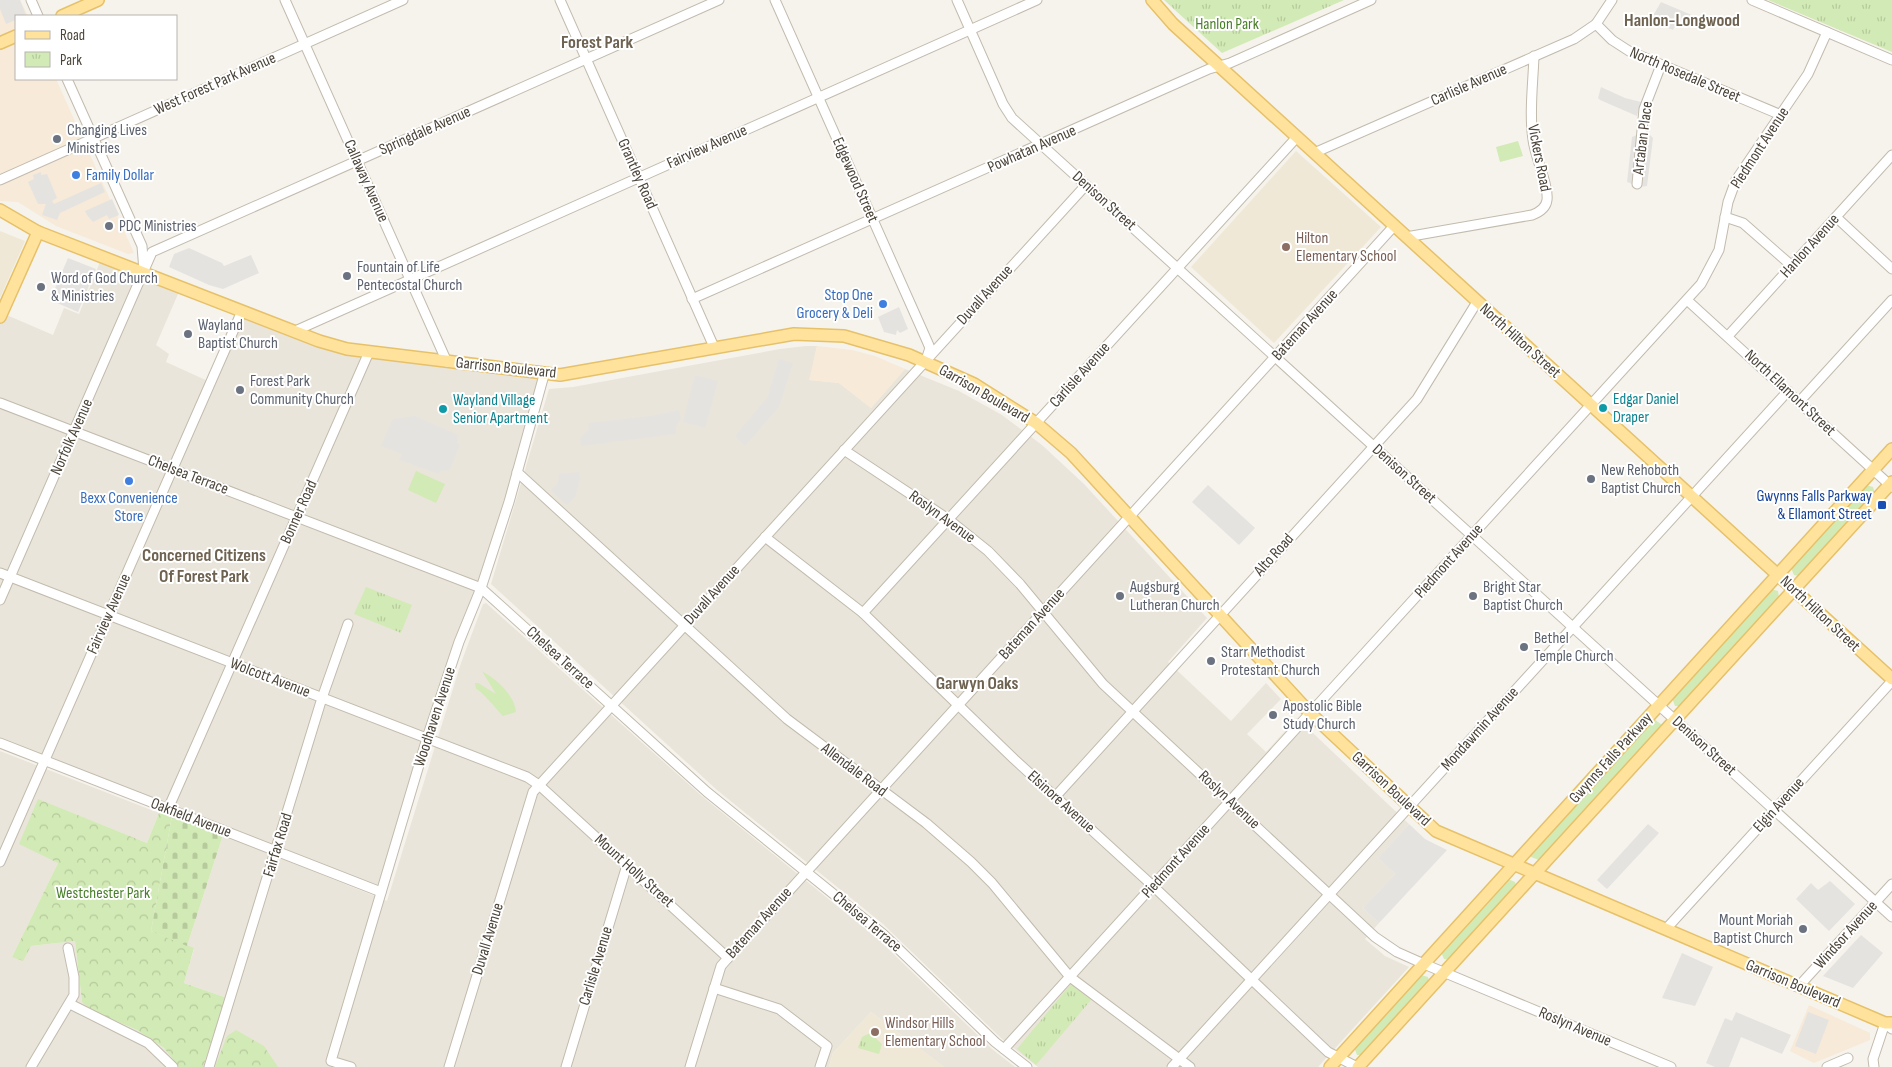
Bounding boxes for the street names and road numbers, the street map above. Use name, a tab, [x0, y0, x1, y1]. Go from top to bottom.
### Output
street label: North Rosedale Street	[1627, 43, 1743, 107]
street label: West Forest Park Avenue	[151, 49, 279, 119]
street label: Carlisle Avenue	[1428, 60, 1510, 110]
street label: Artaban Place	[1629, 100, 1657, 177]
street label: Springdale Avenue	[376, 102, 474, 160]
street label: Piedmont Avenue	[1727, 104, 1793, 192]
street label: Fairview Avenue	[664, 121, 750, 173]
street label: Powhatan Avenue	[985, 121, 1079, 177]
street label: Vickers Road	[1523, 123, 1555, 193]
street label: Edgewood Street	[828, 135, 882, 226]
street label: Grantley Road	[613, 136, 661, 212]
street label: Callaway Avenue	[339, 137, 393, 225]
street label: Denison Street	[1068, 167, 1140, 235]
street label: Hanlon Avenue	[1776, 210, 1844, 282]
street label: Duvall Avenue	[953, 261, 1017, 329]
street label: Bateman Avenue	[1268, 285, 1342, 365]
street label: North Hilton Street	[1476, 300, 1565, 382]
street label: Carlisle Avenue	[1046, 338, 1114, 412]
street label: North Ellamont Street	[1741, 346, 1840, 440]
street label: Garrison Boulevard	[455, 353, 557, 383]
street label: Garrison Boulevard	[936, 361, 1032, 427]
street label: Norfolk Avenue	[47, 396, 97, 478]
street label: Denison Street	[1368, 440, 1440, 508]
street label: Chelsea Terrace	[145, 451, 231, 499]
street label: Bonner Road	[277, 477, 321, 547]
street label: Roslyn Avenue	[905, 487, 979, 547]
street label: Piedmont Avenue	[1411, 520, 1487, 602]
street label: Alto Road	[1249, 530, 1298, 581]
street label: Duvall Avenue	[680, 561, 744, 629]
street label: Fairview Avenue	[83, 571, 135, 657]
street label: North Hilton Street	[1776, 572, 1864, 656]
street label: Bateman Avenue	[995, 584, 1069, 664]
street label: Chelsea Terrace	[522, 623, 598, 693]
street label: Wolcott Avenue	[227, 654, 313, 702]
street label: Woodhaven Avenue	[410, 665, 460, 769]
street label: Mondawmin Avenue	[1437, 683, 1523, 775]
street label: Gwynns Falls Parkway	[1565, 709, 1657, 807]
street label: Denison Street	[1668, 712, 1740, 780]
street label: Allendale Road	[816, 738, 891, 801]
street label: Garrison Boulevard	[1348, 748, 1434, 830]
street label: Elsinore Avenue	[1023, 767, 1099, 837]
street label: Roslyn Avenue	[1194, 767, 1264, 833]
street label: Elgin Avenue	[1749, 774, 1809, 836]
street label: Oakfield Avenue	[148, 794, 234, 842]
street label: Fairfax Road	[259, 811, 297, 879]
street label: Piedmont Avenue	[1138, 820, 1214, 902]
street label: Mount Holly Street	[590, 830, 678, 912]
street label: Bateman Avenue	[722, 883, 796, 963]
street label: Chelsea Terrace	[828, 888, 906, 956]
street label: Windsor Avenue	[1810, 897, 1882, 973]
street label: Duvall Avenue	[468, 901, 508, 977]
street label: Carlisle Avenue	[575, 924, 617, 1008]
street label: Garrison Boulevard	[1743, 956, 1843, 1012]
street label: Roslyn Avenue	[1536, 1003, 1614, 1051]

